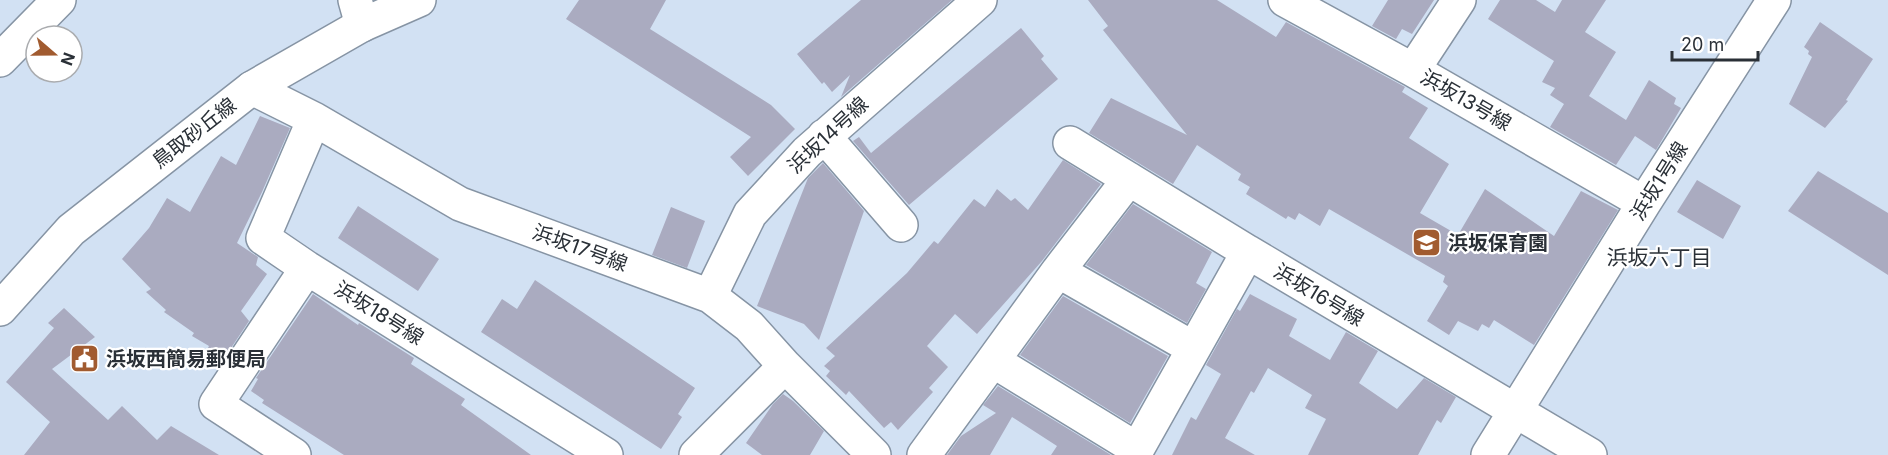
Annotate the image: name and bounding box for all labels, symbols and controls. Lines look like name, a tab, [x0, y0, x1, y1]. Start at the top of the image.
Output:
north arrow	[24, 24, 84, 84]
scale bar	[1672, 24, 1758, 62]
text: 20 m	[1681, 34, 1724, 55]
text: N	[57, 50, 80, 68]
street label: 浜坂13号線	[1416, 64, 1516, 136]
street label: 浜坂14号線	[783, 92, 873, 178]
street label: 鳥取砂丘線	[147, 93, 241, 173]
street label: 浜坂1号線	[1625, 137, 1693, 225]
street label: 浜坂17号線	[529, 220, 631, 276]
school or university icon: 浜坂保育園	[1411, 227, 1443, 259]
place label: 浜坂保育園	[1448, 231, 1548, 255]
district label: 浜坂六丁目	[1607, 245, 1712, 270]
street label: 浜坂16号線	[1270, 259, 1368, 331]
street label: 浜坂18号線	[330, 276, 428, 350]
public building icon: 浜坂西簡易郵便局	[69, 343, 101, 375]
place label: 浜坂西簡易郵便局	[106, 347, 266, 371]

